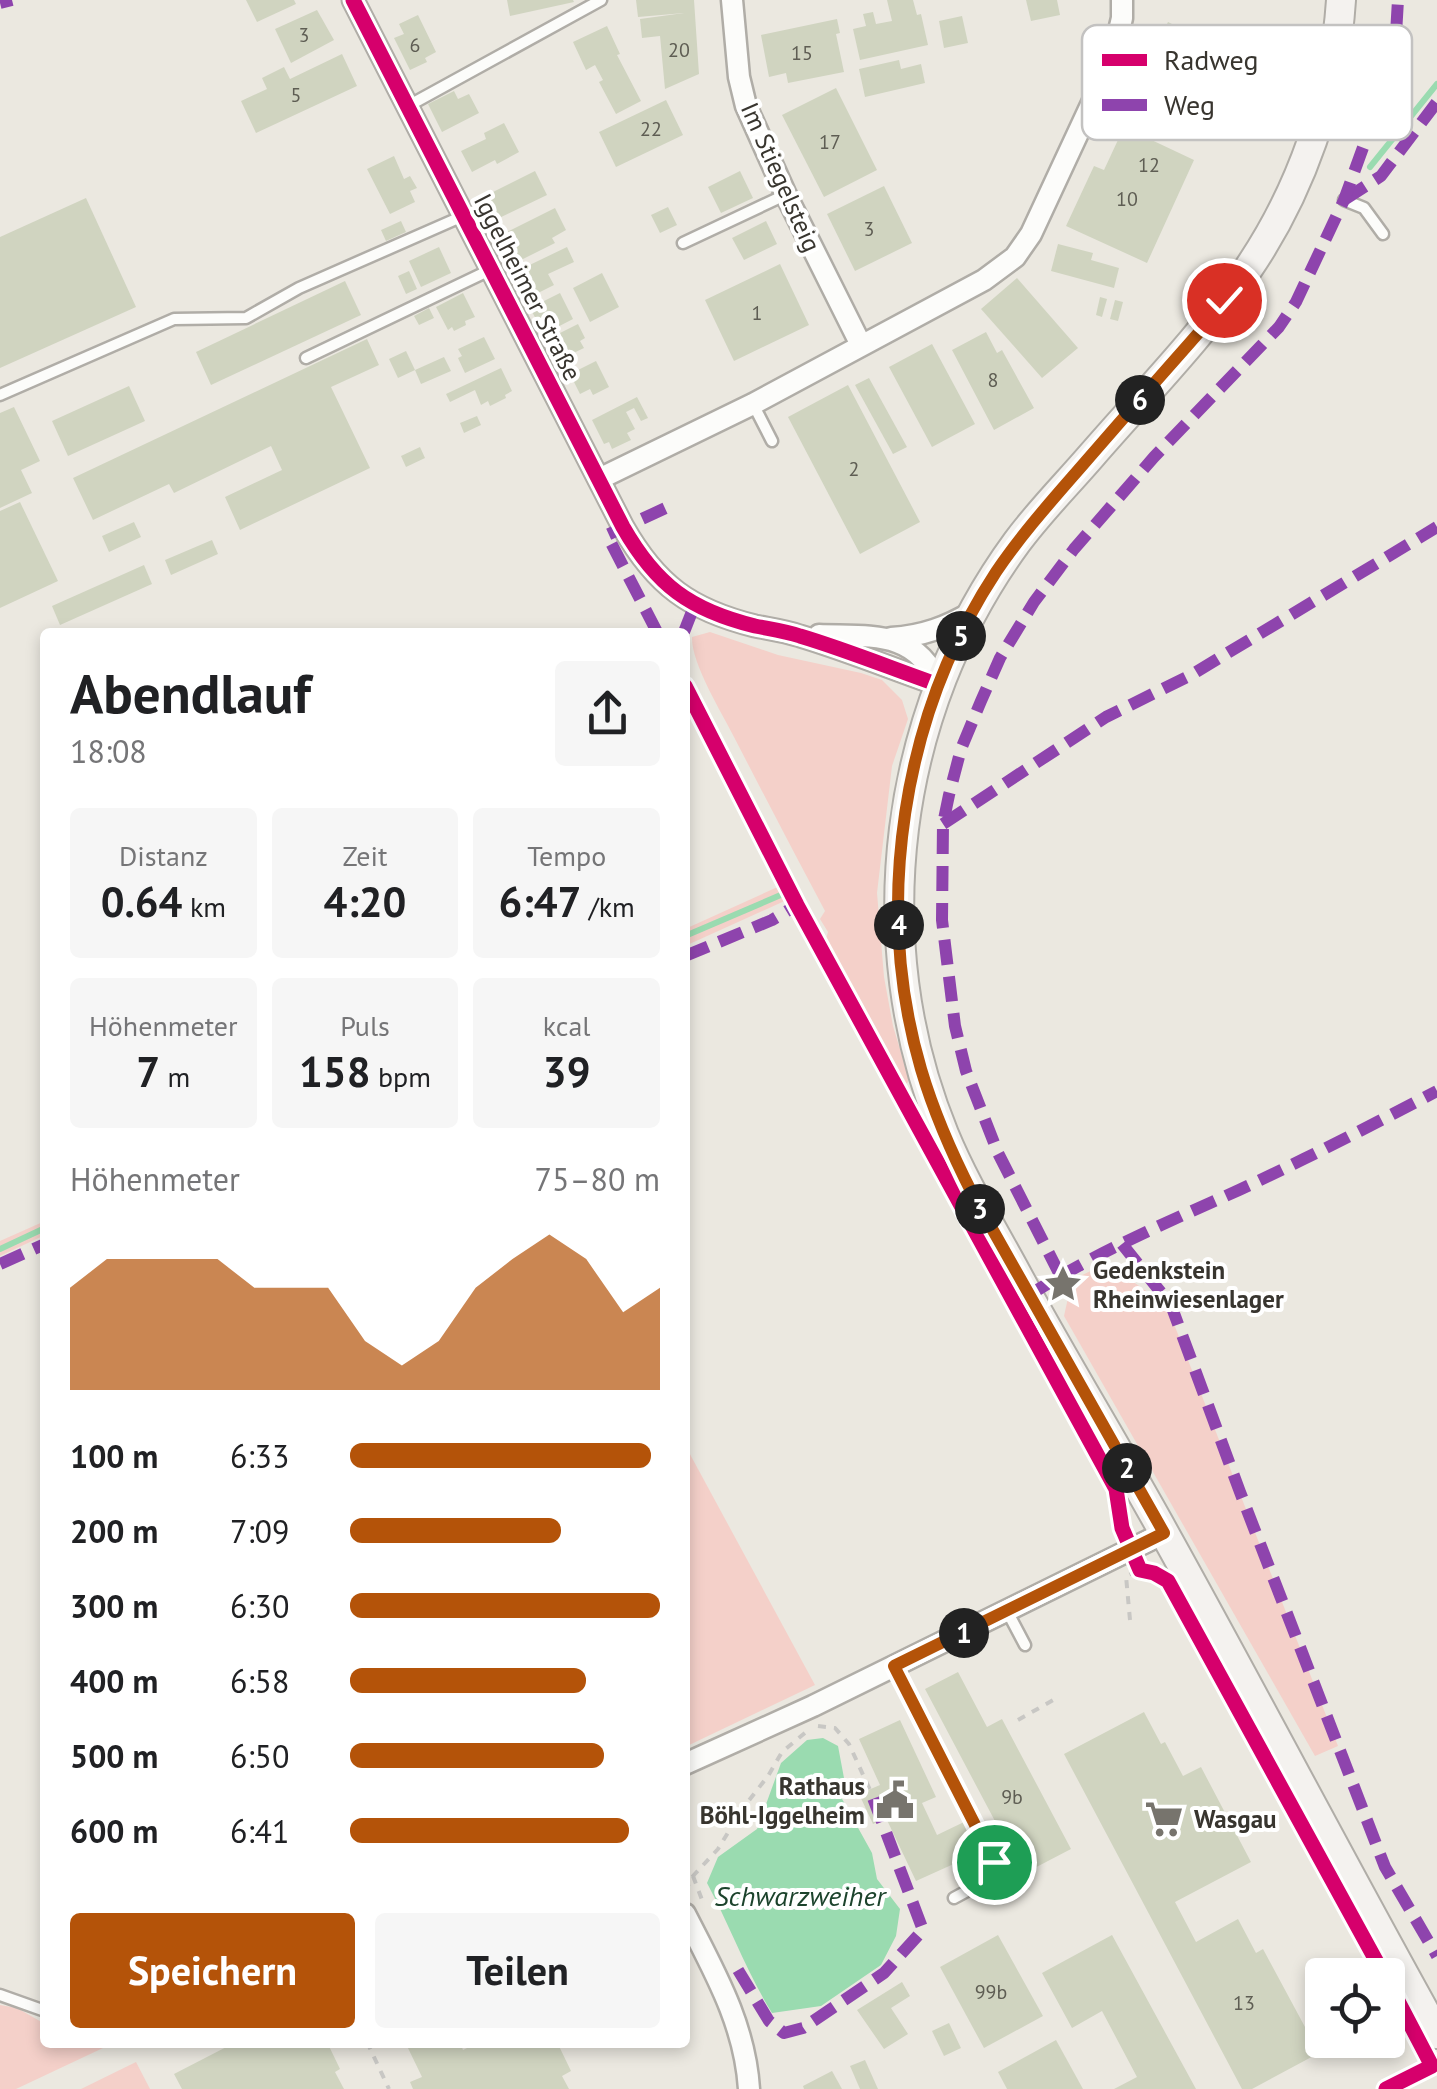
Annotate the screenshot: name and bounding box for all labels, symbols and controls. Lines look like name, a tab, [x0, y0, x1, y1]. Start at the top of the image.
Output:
house number: 3	[299, 22, 309, 48]
legend	[1082, 25, 1412, 140]
house number: 6	[410, 32, 420, 58]
house number: 20	[668, 37, 690, 63]
house number: 15	[791, 40, 813, 66]
text: Radweg	[1164, 41, 1259, 78]
house number: 5	[291, 82, 301, 108]
text: Weg	[1164, 86, 1215, 123]
street label: Im Stiegelsteig	[734, 97, 828, 257]
house number: 22	[640, 116, 662, 142]
house number: 17	[819, 129, 841, 155]
house number: 12	[1138, 152, 1160, 178]
house number: 10	[1116, 186, 1138, 212]
street label: Iggelheimer Straße	[467, 188, 589, 386]
house number: 3	[864, 216, 874, 242]
pin	[1182, 258, 1267, 343]
icon: check	[1197, 273, 1252, 328]
house number: 1	[752, 300, 762, 326]
house number: 8	[988, 367, 998, 393]
pin: 6	[1115, 375, 1165, 425]
text: 6	[1132, 381, 1148, 418]
house number: 2	[849, 456, 859, 482]
pin: 5	[936, 611, 986, 661]
text: 5	[953, 617, 969, 654]
text: Abendlauf	[70, 657, 311, 728]
button: share	[555, 661, 660, 766]
text: 18:08	[70, 730, 147, 772]
text: Distanz	[119, 837, 208, 874]
text: Zeit	[342, 837, 388, 874]
text: Tempo	[527, 837, 606, 874]
text: 0.64	[101, 874, 182, 929]
text: 4:20	[324, 874, 406, 929]
text: 6:47	[499, 874, 581, 929]
text: km	[182, 888, 226, 925]
text: /km	[581, 888, 635, 925]
pin: 4	[874, 900, 924, 950]
text: 4	[891, 906, 907, 943]
text: Höhenmeter	[89, 1007, 238, 1044]
text: Puls	[340, 1007, 390, 1044]
text: kcal	[543, 1007, 591, 1044]
text: 7	[136, 1044, 160, 1099]
text: 158	[299, 1044, 370, 1099]
text: 39	[543, 1044, 590, 1099]
text: m	[160, 1058, 190, 1095]
text: bpm	[370, 1058, 431, 1095]
text: Höhenmeter	[70, 1158, 240, 1200]
text: 75–80 m	[535, 1158, 660, 1200]
pin: 3	[955, 1184, 1005, 1234]
text: 3	[972, 1190, 988, 1227]
place label: Gedenkstein Rheinwiesenlager	[1093, 1254, 1284, 1315]
place icon: Gedenkstein Rheinwiesenlager	[1042, 1263, 1084, 1305]
text: 100 m	[70, 1435, 158, 1477]
text: 6:33	[230, 1435, 289, 1477]
pin: 2	[1102, 1443, 1152, 1493]
text: 2	[1119, 1449, 1135, 1486]
text: 200 m	[70, 1510, 158, 1552]
text: 7:09	[230, 1510, 289, 1552]
text: 300 m	[70, 1585, 158, 1627]
text: 6:30	[230, 1585, 289, 1627]
pin: 1	[939, 1608, 989, 1658]
text: 1	[956, 1614, 972, 1651]
text: 400 m	[70, 1660, 158, 1702]
text: 6:58	[230, 1660, 289, 1702]
text: 500 m	[70, 1735, 158, 1777]
text: 6:50	[230, 1735, 289, 1777]
place label: Rathaus Böhl-Iggelheim	[700, 1770, 865, 1831]
public building icon: Rathaus Böhl-Iggelheim	[874, 1779, 916, 1821]
house number: 9b	[1001, 1784, 1023, 1810]
supermarket icon: Wasgau	[1143, 1798, 1185, 1840]
place label: Wasgau	[1194, 1803, 1277, 1835]
text: 600 m	[70, 1810, 158, 1852]
text: 6:41	[230, 1810, 289, 1852]
pin	[952, 1820, 1037, 1905]
icon: arrive	[967, 1835, 1022, 1890]
water label: Schwarzweiher	[714, 1877, 887, 1914]
button: Speichern	[70, 1913, 355, 2028]
button: Teilen	[375, 1913, 660, 2028]
map controls	[1305, 1958, 1405, 2058]
button: locate	[1305, 1958, 1405, 2058]
house number: 99b	[975, 1979, 1007, 2005]
house number: 13	[1233, 1990, 1255, 2016]

